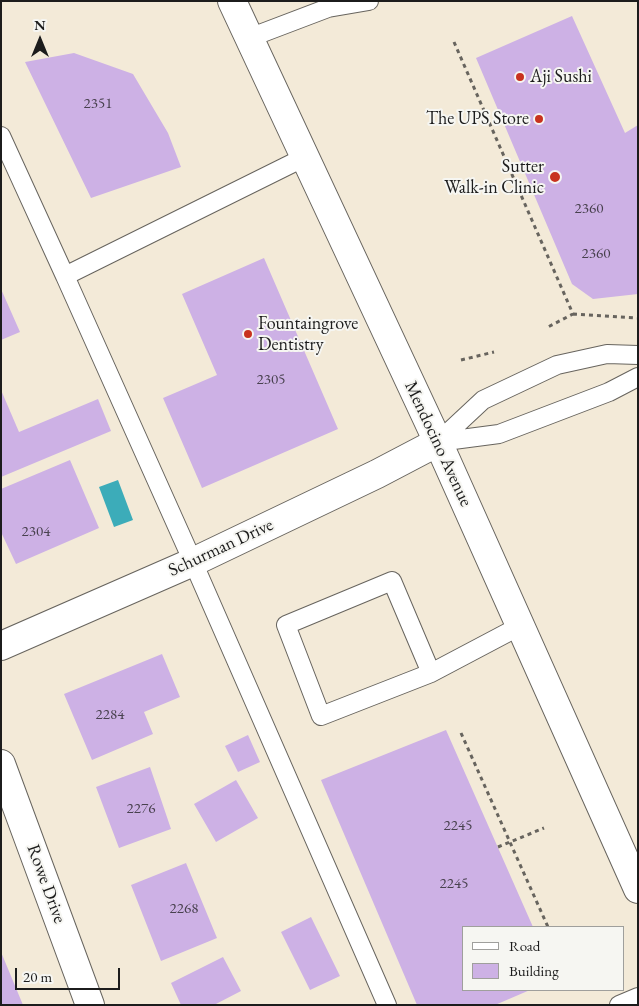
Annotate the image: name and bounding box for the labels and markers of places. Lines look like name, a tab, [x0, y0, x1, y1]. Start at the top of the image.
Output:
place label: Aji Sushi	[530, 66, 592, 88]
marker: Aji Sushi	[514, 71, 526, 83]
place label: The UPS Store	[426, 108, 529, 130]
marker: The UPS Store	[533, 113, 545, 125]
place label: Sutter Walk-in Clinic	[444, 156, 544, 198]
marker: Sutter Walk-in Clinic	[548, 170, 562, 184]
place label: Fountaingrove Dentistry	[258, 313, 358, 356]
marker: Fountaingrove Dentistry	[242, 328, 254, 340]

